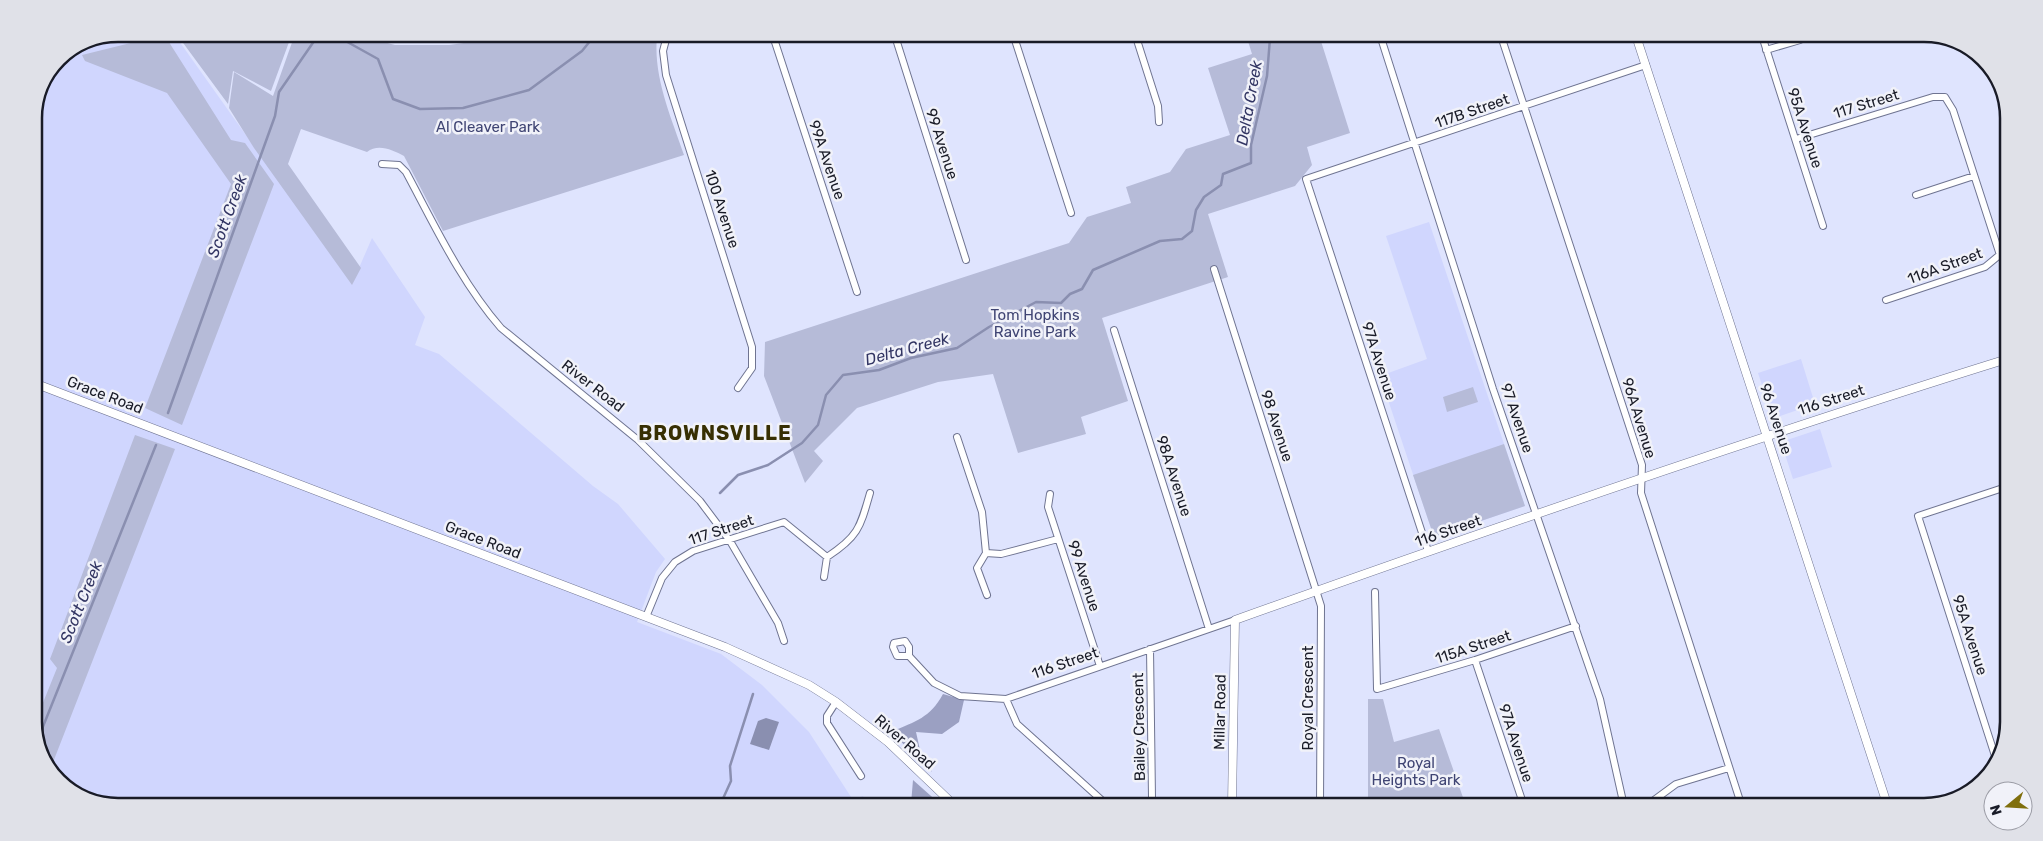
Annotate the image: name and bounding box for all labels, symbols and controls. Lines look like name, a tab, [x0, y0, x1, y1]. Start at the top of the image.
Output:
water label: Delta Creek	[1232, 58, 1266, 147]
street label: 117 Street	[1831, 85, 1901, 122]
street label: 95A Avenue	[1784, 86, 1826, 170]
street label: 117B Street	[1432, 90, 1512, 132]
street label: 99 Avenue	[922, 106, 962, 182]
park label: Al Cleaver Park	[436, 118, 540, 136]
street label: 99A Avenue	[805, 118, 849, 202]
street label: 100 Avenue	[701, 168, 743, 250]
water label: Scott Creek	[203, 171, 251, 260]
street label: 116A Street	[1905, 244, 1985, 288]
park label: Tom Hopkins Ravine Park	[990, 306, 1080, 341]
street label: 97A Avenue	[1358, 320, 1400, 402]
water label: Delta Creek	[863, 328, 952, 369]
street label: River Road	[558, 356, 628, 416]
street label: Grace Road	[64, 372, 146, 418]
street label: 96A Avenue	[1618, 376, 1660, 460]
street label: 97 Avenue	[1497, 381, 1537, 455]
street label: 96 Avenue	[1756, 381, 1796, 457]
street label: 116 Street	[1795, 381, 1867, 419]
street label: 98 Avenue	[1257, 388, 1297, 464]
district label: BROWNSVILLE	[638, 421, 792, 445]
street label: 98A Avenue	[1152, 433, 1196, 519]
street label: 117 Street	[686, 511, 756, 549]
street label: 116 Street	[1412, 511, 1484, 551]
street label: Grace Road	[442, 517, 524, 563]
street label: 99 Avenue	[1064, 538, 1104, 614]
water label: Scott Creek	[56, 558, 106, 646]
street label: 95A Avenue	[1949, 593, 1991, 677]
street label: 115A Street	[1433, 626, 1513, 668]
street label: 116 Street	[1029, 643, 1101, 683]
street label: Royal Crescent	[1299, 645, 1317, 750]
street label: Bailey Crescent	[1129, 673, 1149, 781]
street label: Millar Road	[1210, 674, 1230, 750]
street label: 97A Avenue	[1495, 702, 1537, 784]
street label: River Road	[871, 711, 939, 773]
park label: Royal Heights Park	[1371, 754, 1461, 789]
north arrow	[1983, 781, 2033, 831]
text: N	[1986, 802, 2006, 817]

